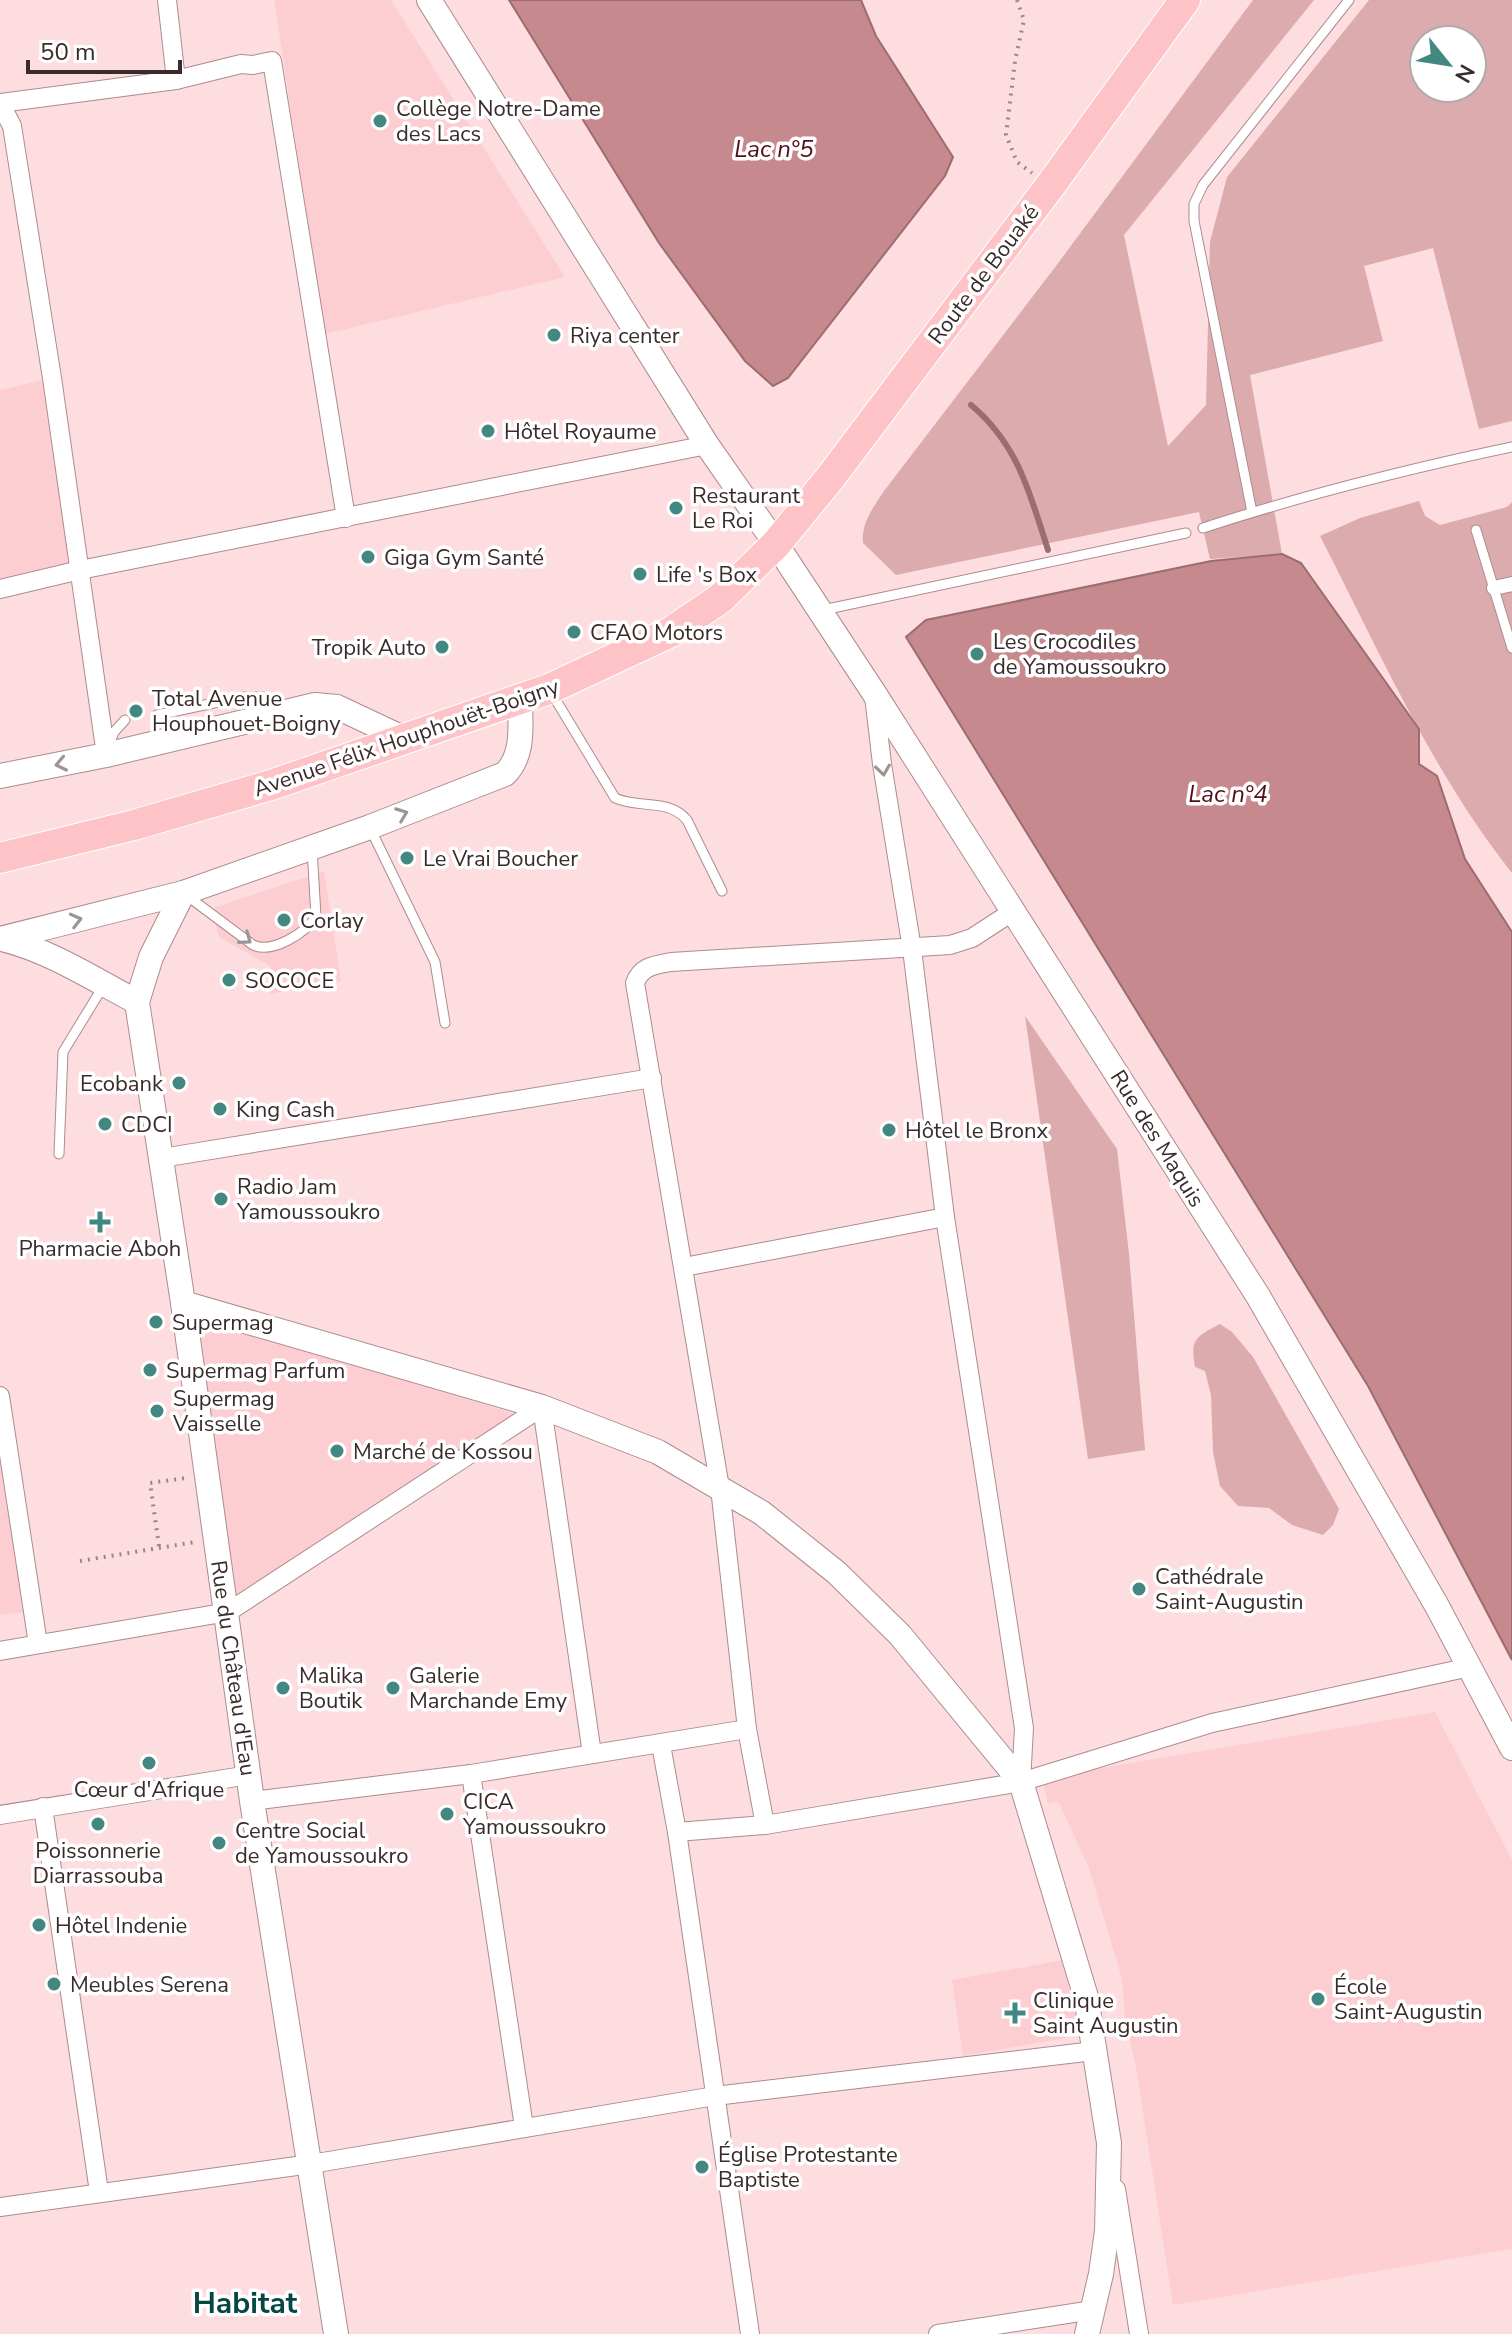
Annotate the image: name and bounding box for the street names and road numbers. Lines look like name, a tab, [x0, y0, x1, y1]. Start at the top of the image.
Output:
street label: Route de Bouaké	[921, 199, 1046, 351]
street label: Avenue Félix Houphouët-Boigny	[250, 671, 564, 804]
street label: Rue des Maquis	[1103, 1064, 1211, 1213]
street label: Rue du Château d'Eau	[203, 1558, 263, 1778]

